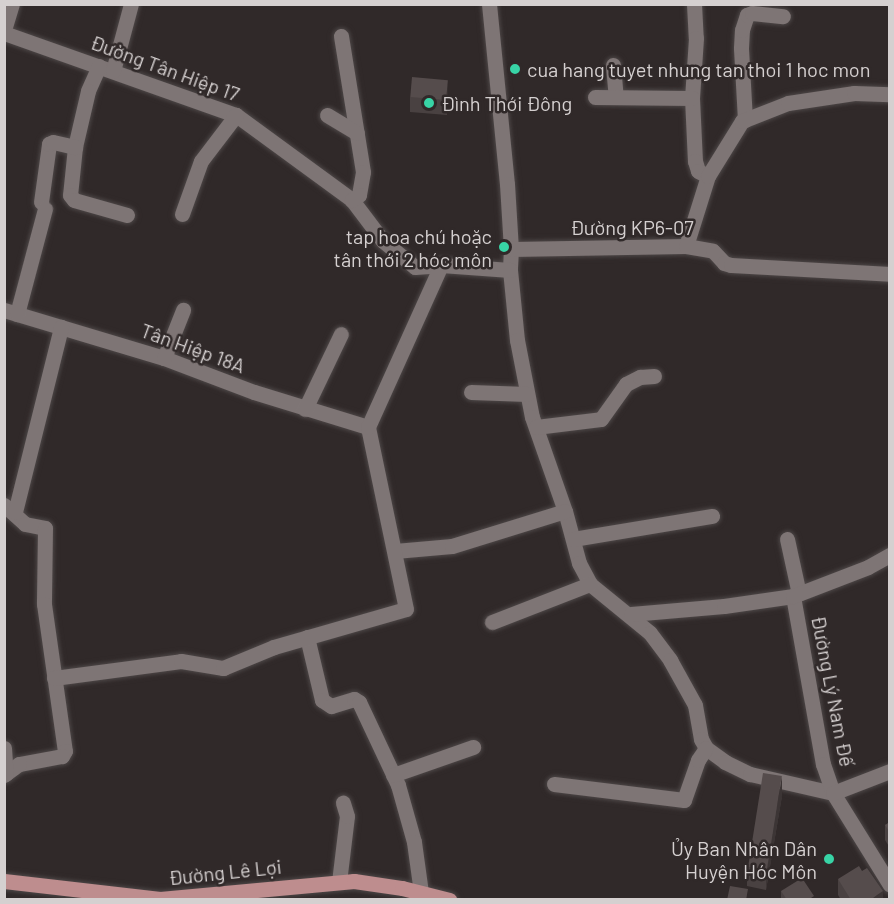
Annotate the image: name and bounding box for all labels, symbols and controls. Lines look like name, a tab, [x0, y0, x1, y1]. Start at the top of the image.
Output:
street label: Đường Tân Hiệp 17	[87, 30, 243, 106]
place label: cua hang tuyet nhung tan thoi 1 hoc mon	[527, 57, 870, 81]
marker: cua hang tuyet nhung tan thoi 1 hoc mon	[508, 62, 522, 76]
place label: Đình Thới Đông	[441, 91, 572, 115]
marker: Đình Thới Đông	[422, 96, 436, 110]
street label: Đường KP6-07	[570, 215, 694, 239]
place label: tap hoa chú hoặc tân thới 2 hóc môn	[334, 224, 492, 271]
marker: tap hoa chú hoặc tân thới 2 hóc môn	[497, 240, 511, 254]
street label: Tân Hiệp 18A	[137, 318, 249, 378]
street label: Đường Lý Nam Đế	[807, 613, 859, 769]
place label: Ủy Ban Nhân Dân Huyện Hóc Môn	[671, 836, 817, 883]
marker: Ủy Ban Nhân Dân Huyện Hóc Môn	[822, 852, 836, 866]
street label: Đường Lê Lợi	[167, 854, 283, 890]

